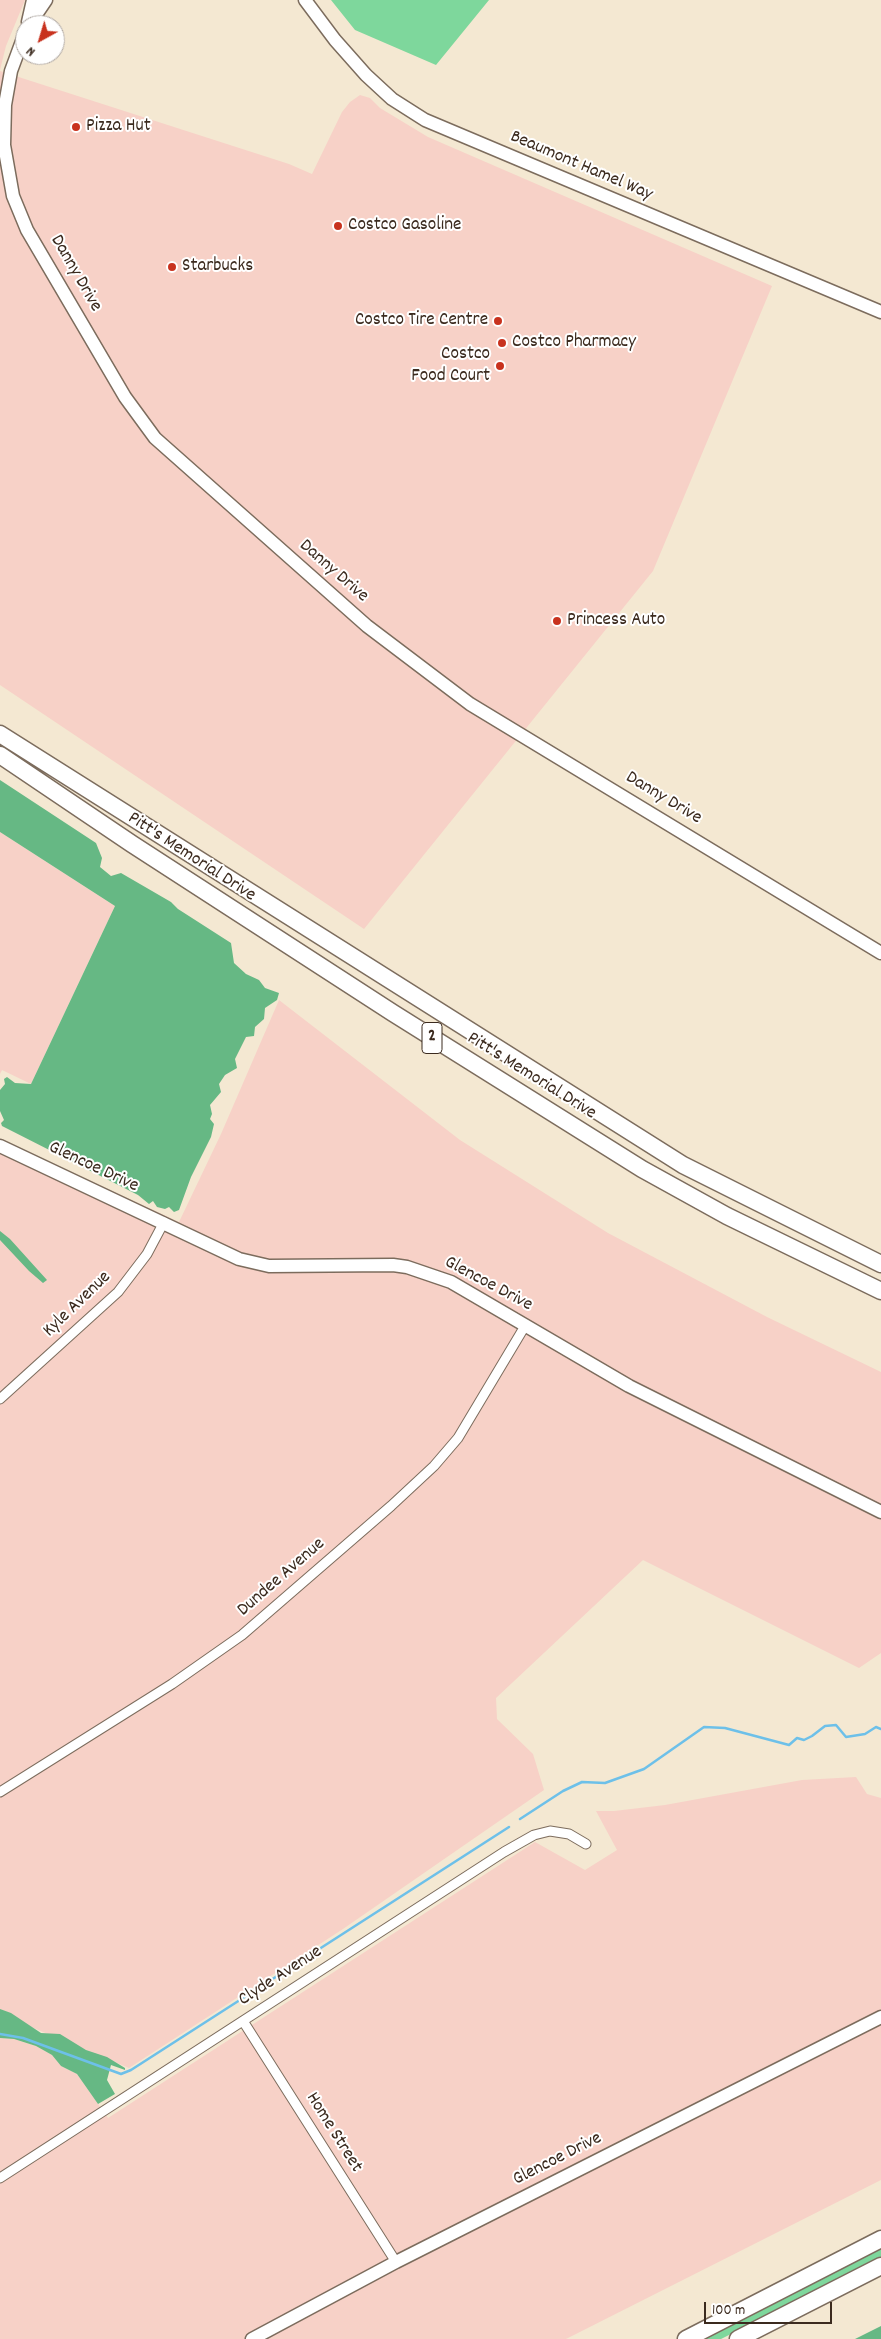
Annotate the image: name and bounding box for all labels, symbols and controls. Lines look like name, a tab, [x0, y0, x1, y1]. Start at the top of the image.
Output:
north arrow	[15, 15, 65, 65]
text: N	[22, 41, 40, 61]
place label: Pizza Hut	[86, 116, 151, 138]
marker: Pizza Hut	[70, 121, 82, 133]
street label: Beaumont Hamel Way	[506, 127, 656, 207]
place label: Costco Gasoline	[348, 215, 461, 237]
marker: Costco Gasoline	[332, 220, 344, 232]
street label: Danny Drive	[44, 232, 106, 316]
place label: Starbucks	[182, 256, 253, 278]
marker: Starbucks	[166, 261, 178, 273]
place label: Costco Tire Centre	[355, 310, 488, 332]
marker: Costco Tire Centre	[492, 315, 504, 327]
place label: Costco Pharmacy	[512, 332, 636, 354]
marker: Costco Pharmacy	[496, 337, 508, 349]
place label: Costco Food Court	[411, 344, 490, 388]
marker: Costco Food Court	[494, 360, 506, 372]
street label: Danny Drive	[293, 536, 373, 608]
place label: Princess Auto	[567, 610, 665, 632]
marker: Princess Auto	[551, 615, 563, 627]
street label: Danny Drive	[621, 767, 705, 831]
street label: Pitt's Memorial Drive	[123, 808, 259, 908]
road number: 2	[422, 1022, 442, 1054]
street label: Pitt's Memorial Drive	[462, 1028, 600, 1126]
street label: Glencoe Drive	[44, 1137, 142, 1199]
street label: Glencoe Drive	[440, 1252, 536, 1318]
street label: Kyle Avenue	[39, 1267, 117, 1343]
street label: Dundee Avenue	[233, 1534, 331, 1622]
street label: Clyde Avenue	[235, 1942, 327, 2012]
street label: Home Street	[299, 2089, 367, 2177]
street label: Glencoe Drive	[510, 2128, 606, 2192]
scale bar	[706, 2292, 834, 2324]
text: 100 m	[712, 2300, 745, 2322]

